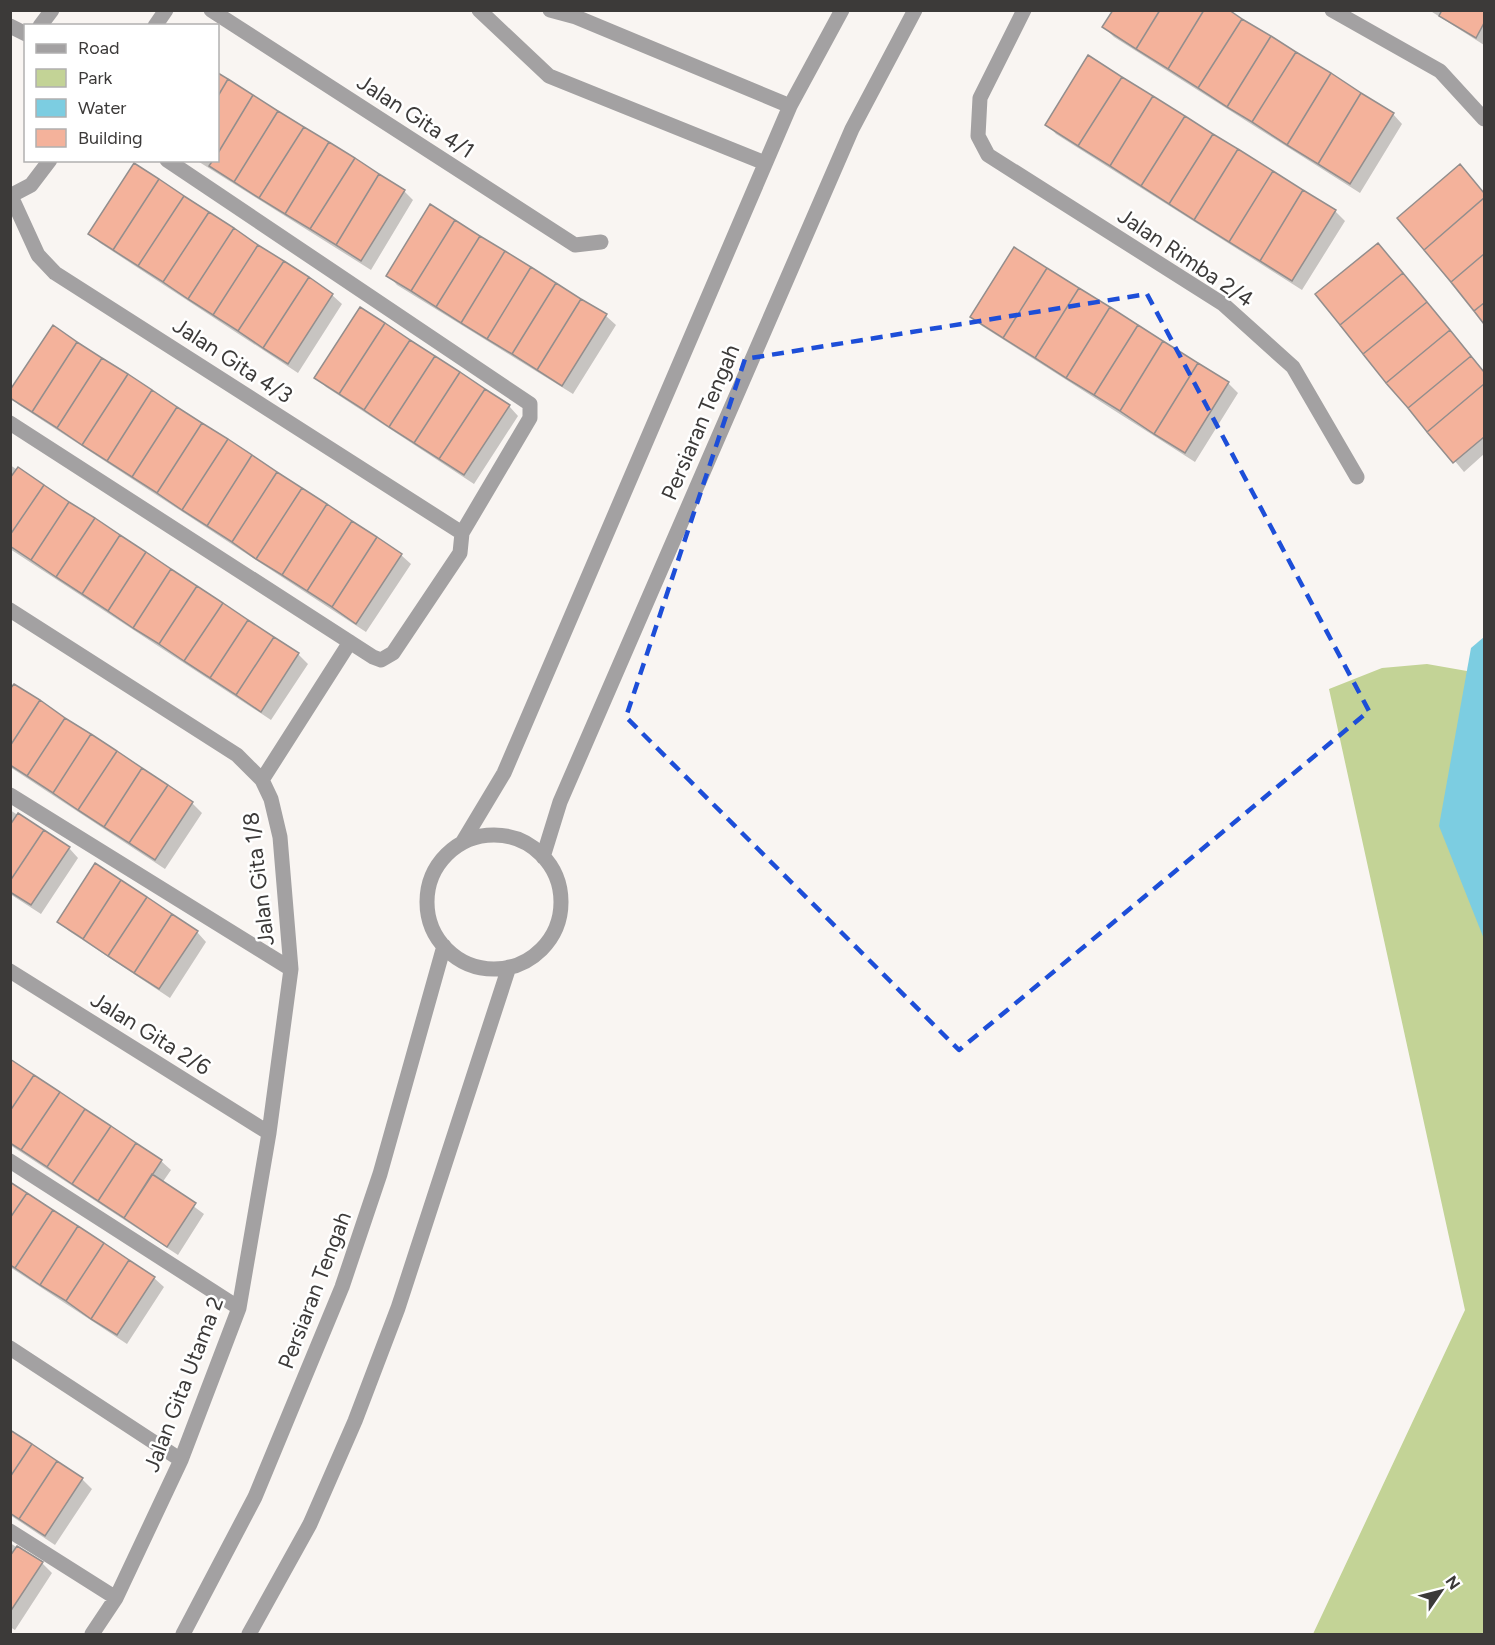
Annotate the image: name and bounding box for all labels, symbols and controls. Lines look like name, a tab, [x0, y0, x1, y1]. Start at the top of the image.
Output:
legend	[24, 24, 219, 162]
text: Road	[78, 37, 119, 59]
text: Park	[78, 67, 113, 89]
street label: Jalan Gita 4/1	[352, 69, 479, 164]
text: Water	[78, 97, 126, 119]
text: Building	[78, 127, 143, 149]
street label: Jalan Rimba 2/4	[1113, 202, 1259, 313]
street label: Jalan Gita 4/3	[168, 312, 298, 409]
street label: Persiaran Tengah	[656, 340, 745, 504]
street label: Jalan Gita 1/8	[237, 811, 280, 947]
street label: Jalan Gita 2/6	[86, 986, 216, 1081]
street label: Persiaran Tengah	[272, 1208, 357, 1373]
street label: Jalan Gita Utama 2	[138, 1293, 229, 1476]
north arrow	[1411, 1561, 1471, 1621]
text: N	[1442, 1572, 1464, 1593]

